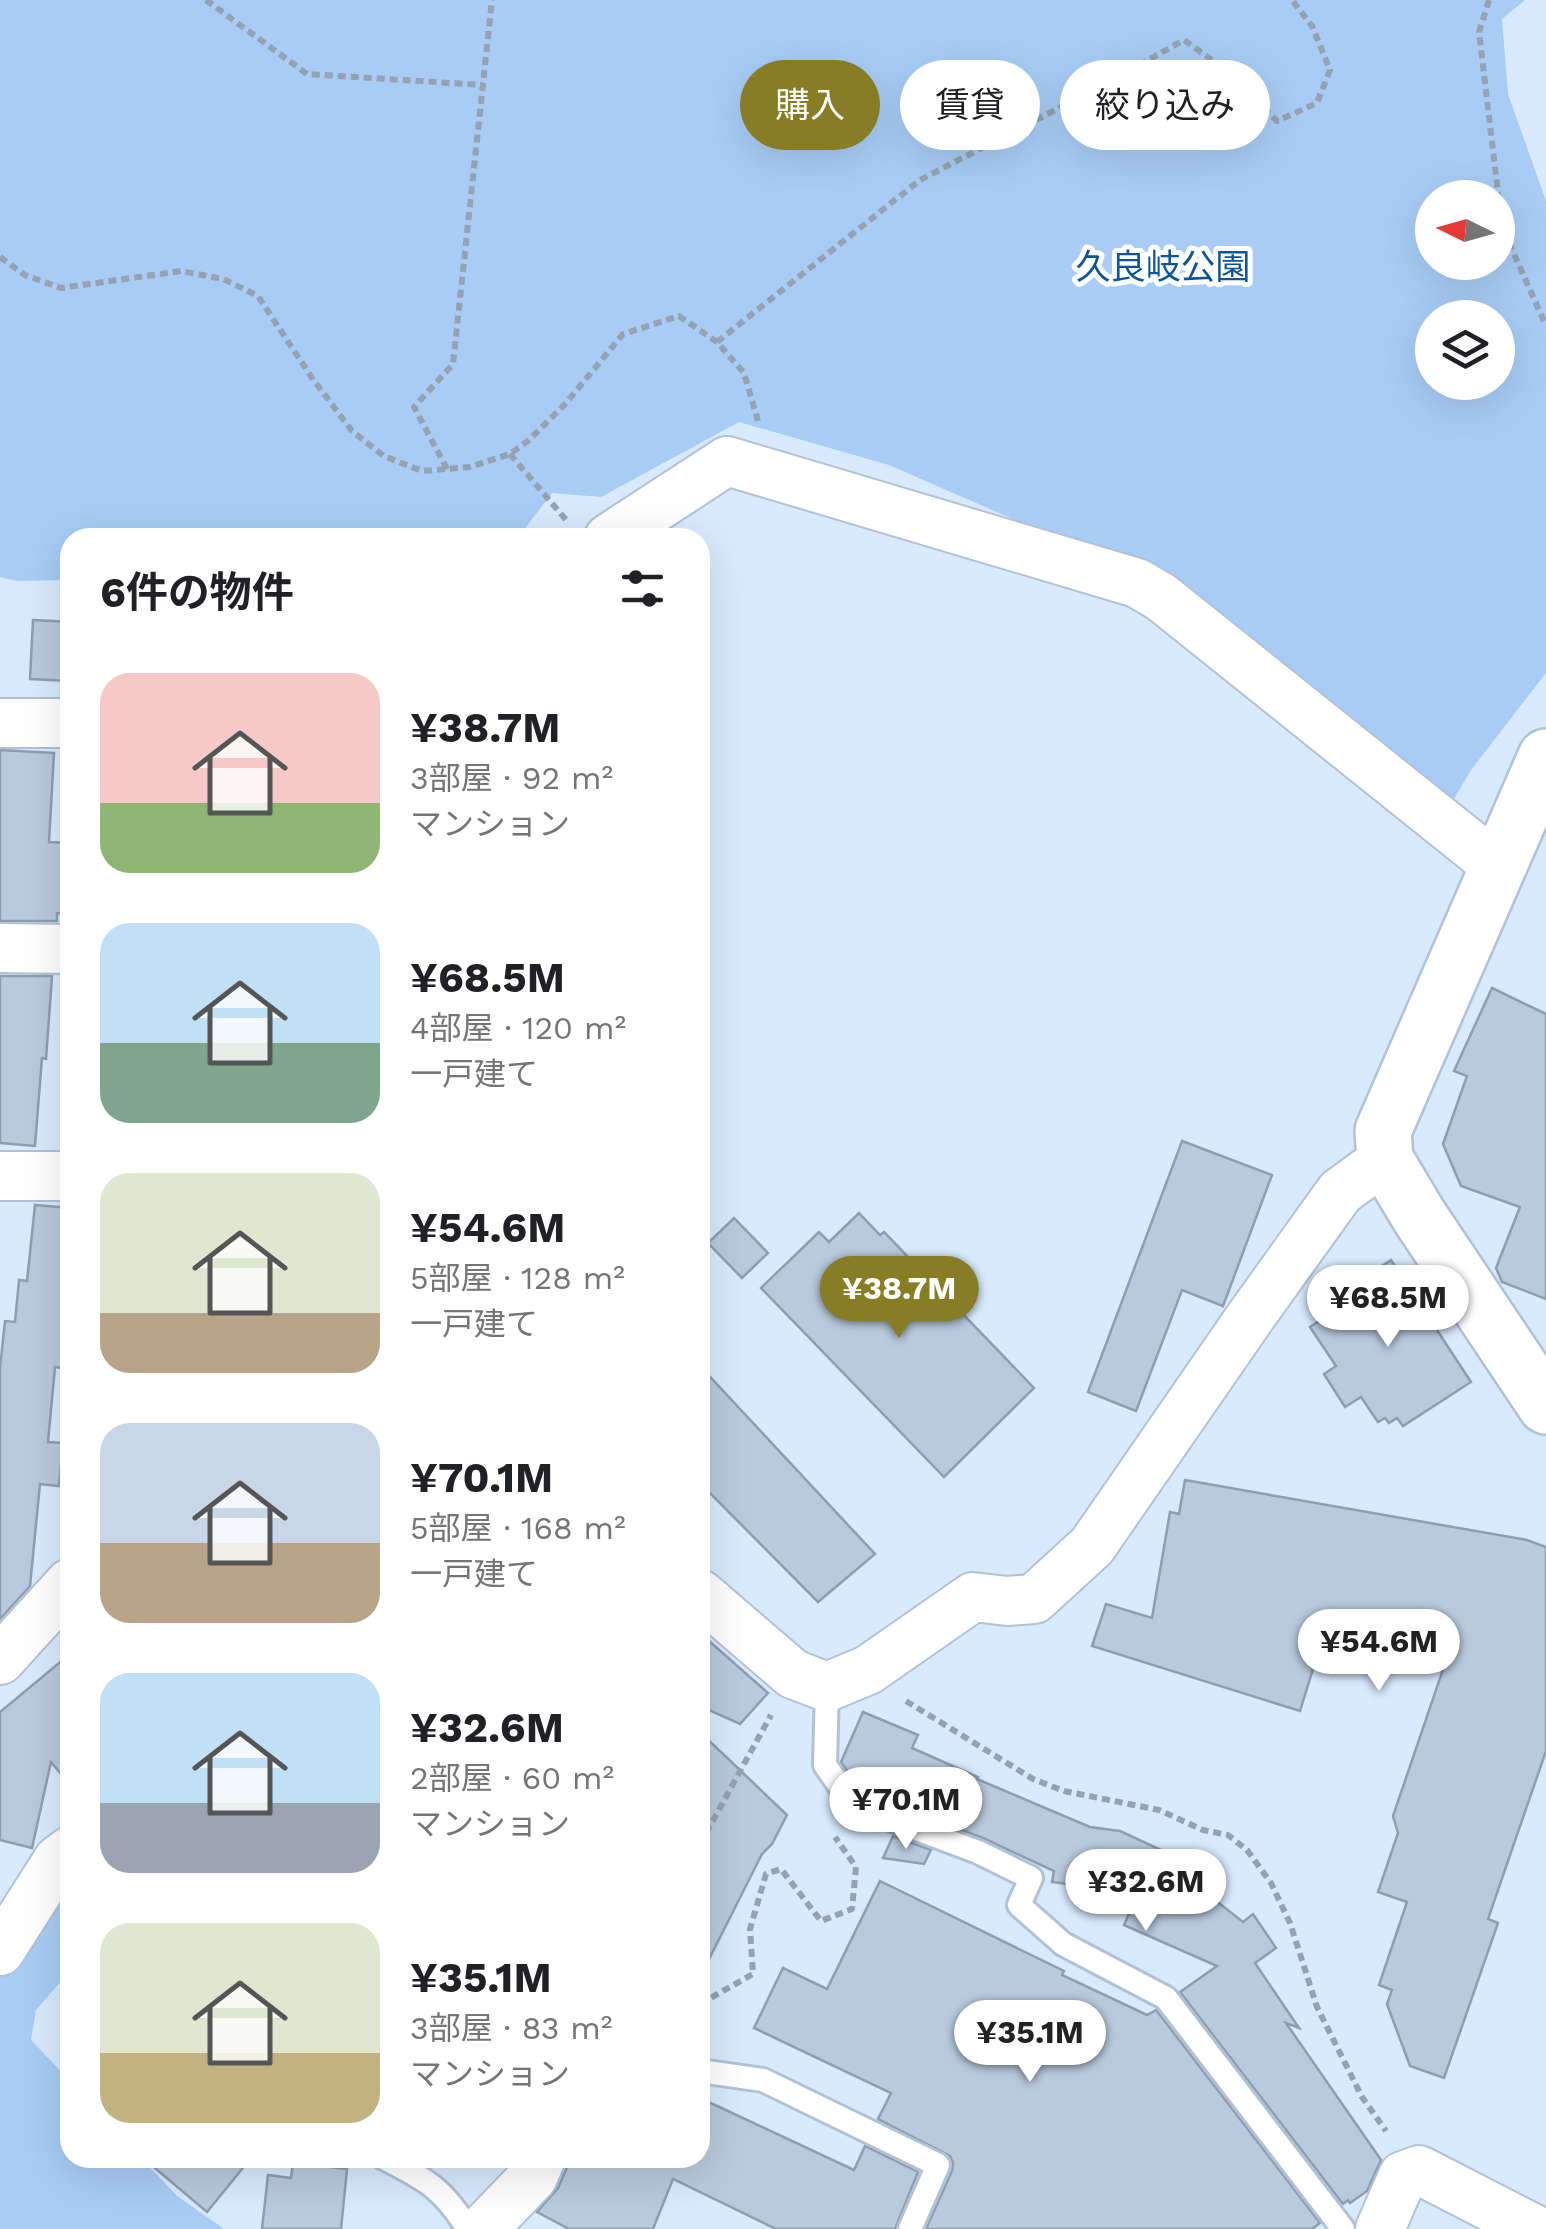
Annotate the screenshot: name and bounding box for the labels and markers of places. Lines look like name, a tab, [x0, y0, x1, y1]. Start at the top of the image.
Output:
pin: ¥38.7M	[818, 1256, 980, 1341]
pin: ¥68.5M	[1307, 1265, 1469, 1350]
pin: ¥54.6M	[1298, 1609, 1460, 1694]
pin: ¥70.1M	[825, 1767, 987, 1852]
pin: ¥32.6M	[1065, 1849, 1227, 1934]
pin: ¥35.1M	[949, 2000, 1111, 2085]

